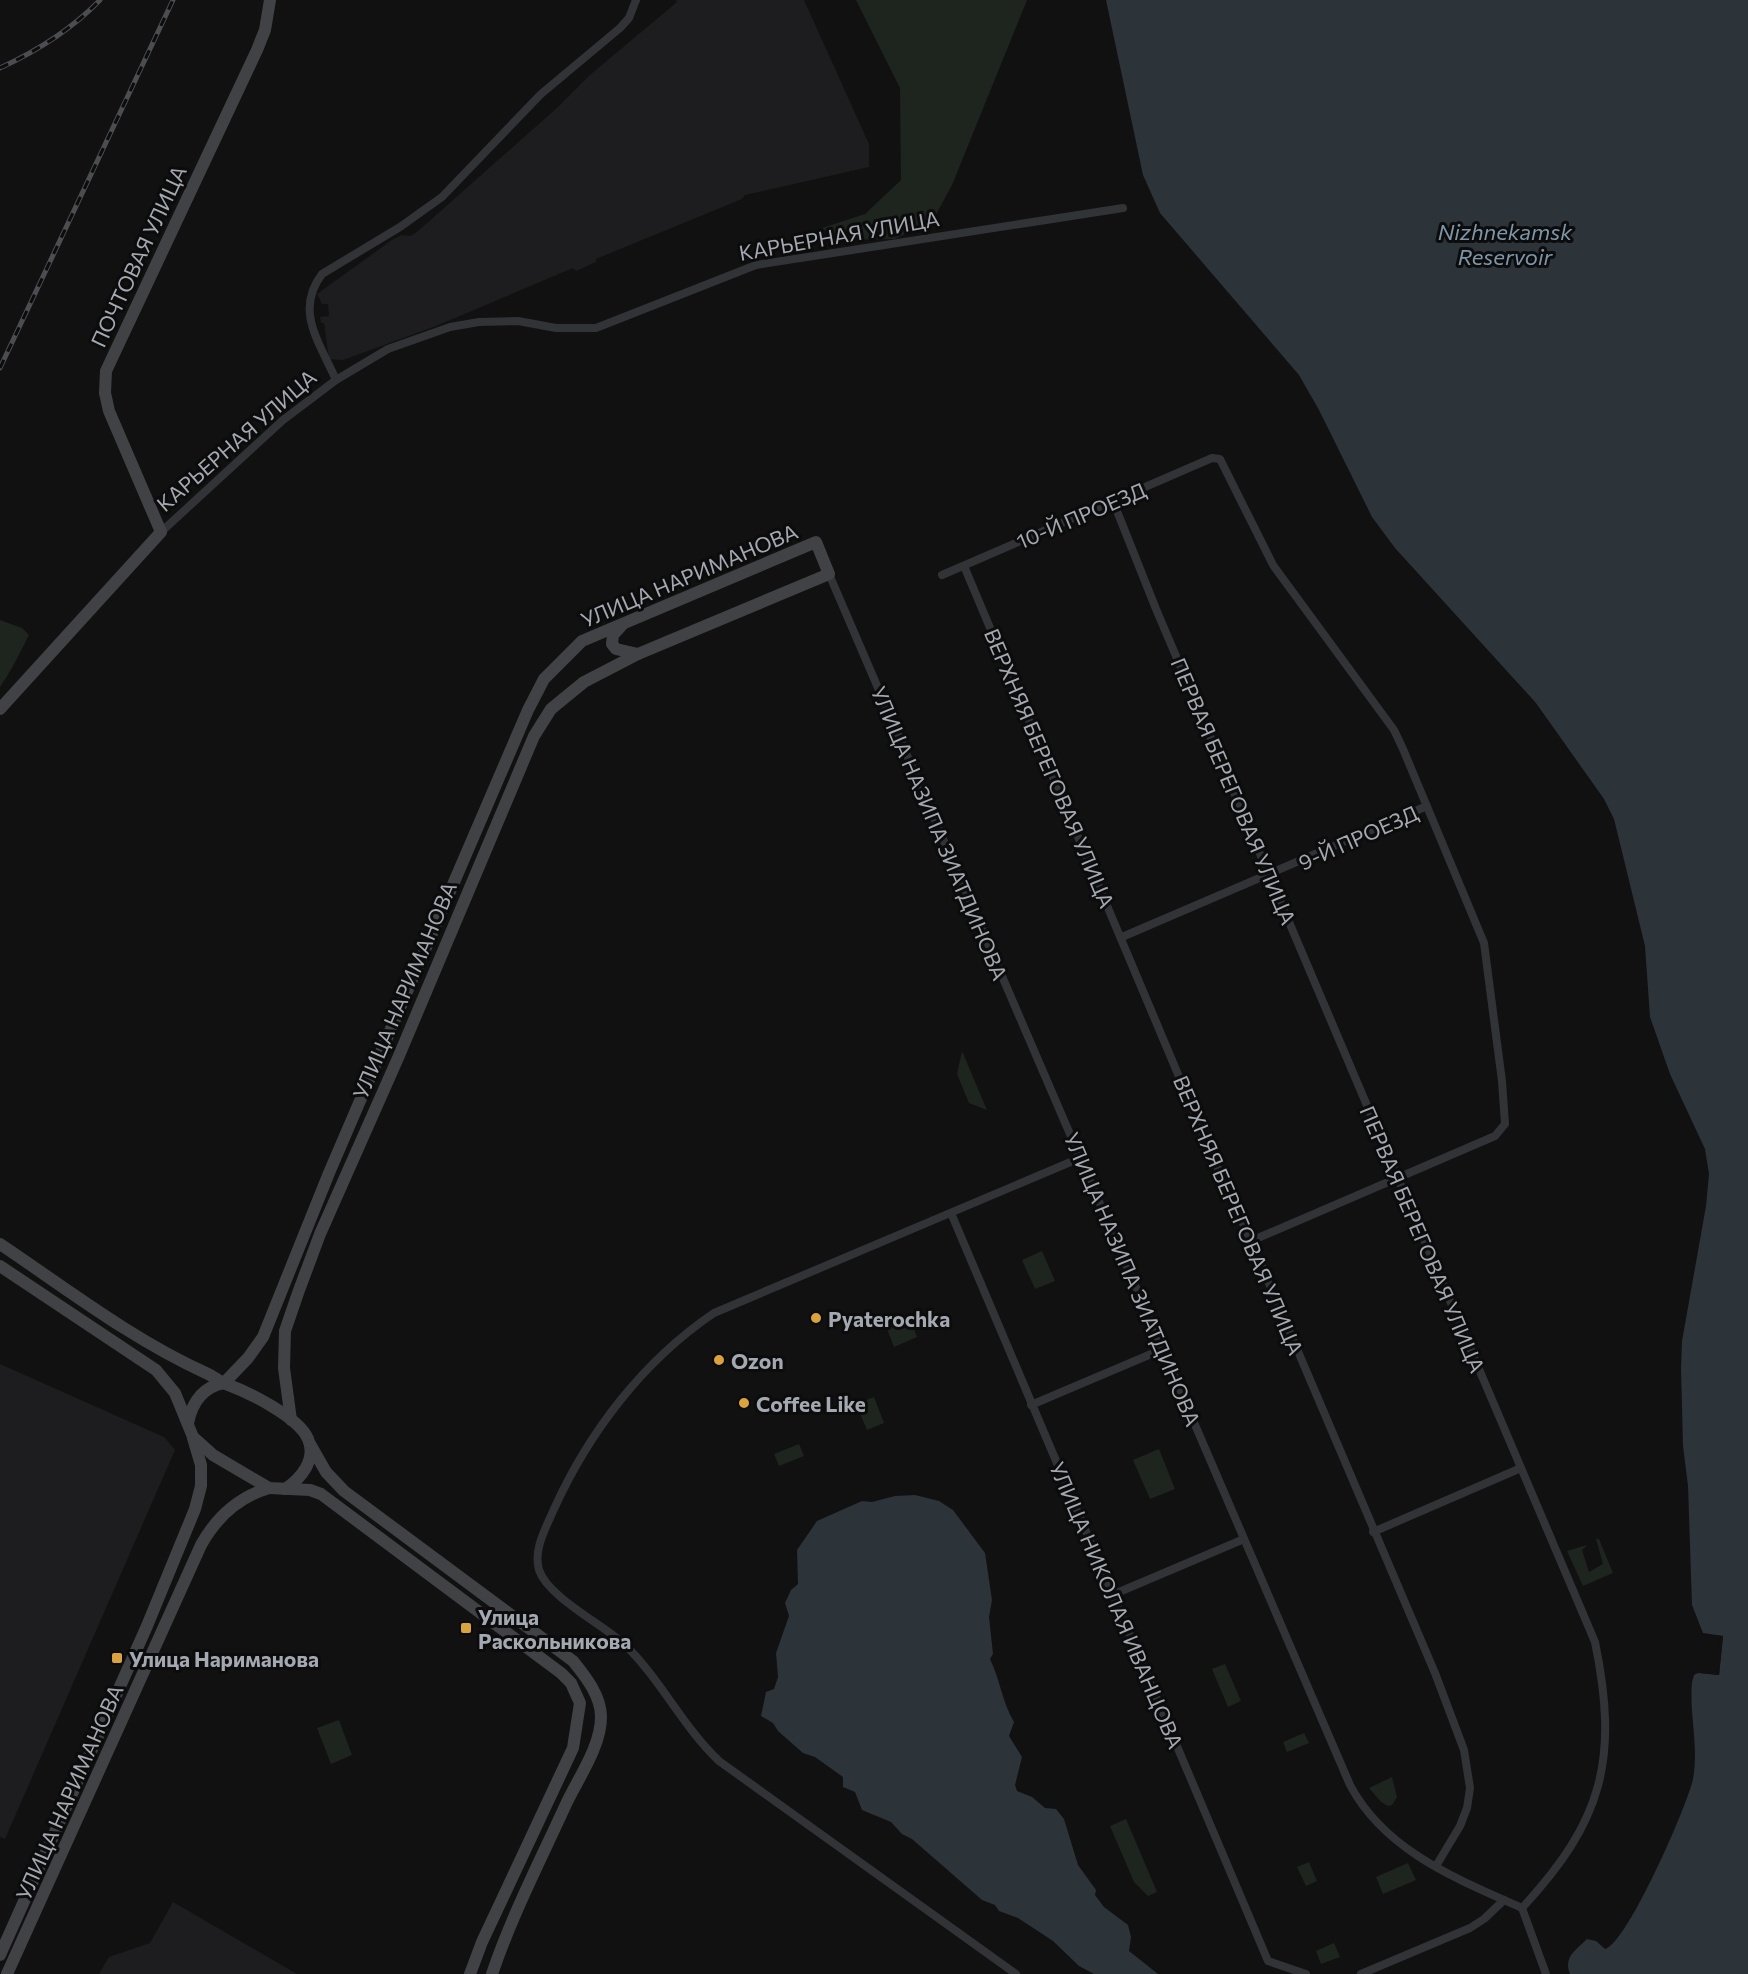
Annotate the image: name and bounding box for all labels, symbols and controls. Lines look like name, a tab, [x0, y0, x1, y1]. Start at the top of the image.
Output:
street label: ПОЧТОВАЯ УЛИЦА	[85, 161, 191, 351]
street label: КАРЬЕРНАЯ УЛИЦА	[737, 205, 941, 265]
water label: Nizhnekamsk Reservoir	[1438, 218, 1573, 270]
street label: КАРЬЕРНАЯ УЛИЦА	[151, 364, 321, 516]
street label: 10-Й ПРОЕЗД	[1012, 476, 1150, 554]
street label: УЛИЦА НАРИМАНОВА	[577, 518, 801, 632]
street label: ВЕРХНЯЯ БЕРЕГОВАЯ УЛИЦА	[980, 625, 1120, 911]
street label: ПЕРВАЯ БЕРЕГОВАЯ УЛИЦА	[1166, 654, 1302, 928]
street label: УЛИЦА НАЗИПА ЗИАТДИНОВА	[867, 682, 1013, 984]
street label: 9-Й ПРОЕЗД	[1294, 799, 1422, 875]
street label: УЛИЦА НАРИМАНОВА	[347, 878, 461, 1102]
street label: ВЕРХНЯЯ БЕРЕГОВАЯ УЛИЦА	[1169, 1072, 1309, 1358]
street label: ПЕРВАЯ БЕРЕГОВАЯ УЛИЦА	[1355, 1102, 1491, 1376]
street label: УЛИЦА НАЗИПА ЗИАТДИНОВА	[1060, 1128, 1206, 1430]
place label: Pyaterochka	[828, 1306, 950, 1331]
marker: Pyaterochka	[809, 1311, 823, 1325]
place label: Ozon	[731, 1348, 784, 1373]
marker: Ozon	[712, 1353, 726, 1367]
place label: Coffee Like	[756, 1391, 866, 1416]
marker: Coffee Like	[737, 1396, 751, 1410]
street label: УЛИЦА НИКОЛАЯ ИВАНЦОВА	[1045, 1458, 1189, 1752]
place label: Улица Раскольникова	[478, 1604, 631, 1653]
marker: Улица Раскольникова	[459, 1621, 473, 1635]
place label: Улица Нариманова	[129, 1646, 319, 1671]
marker: Улица Нариманова	[110, 1651, 124, 1665]
street label: УЛИЦА НАРИМАНОВА	[10, 1680, 128, 1904]

